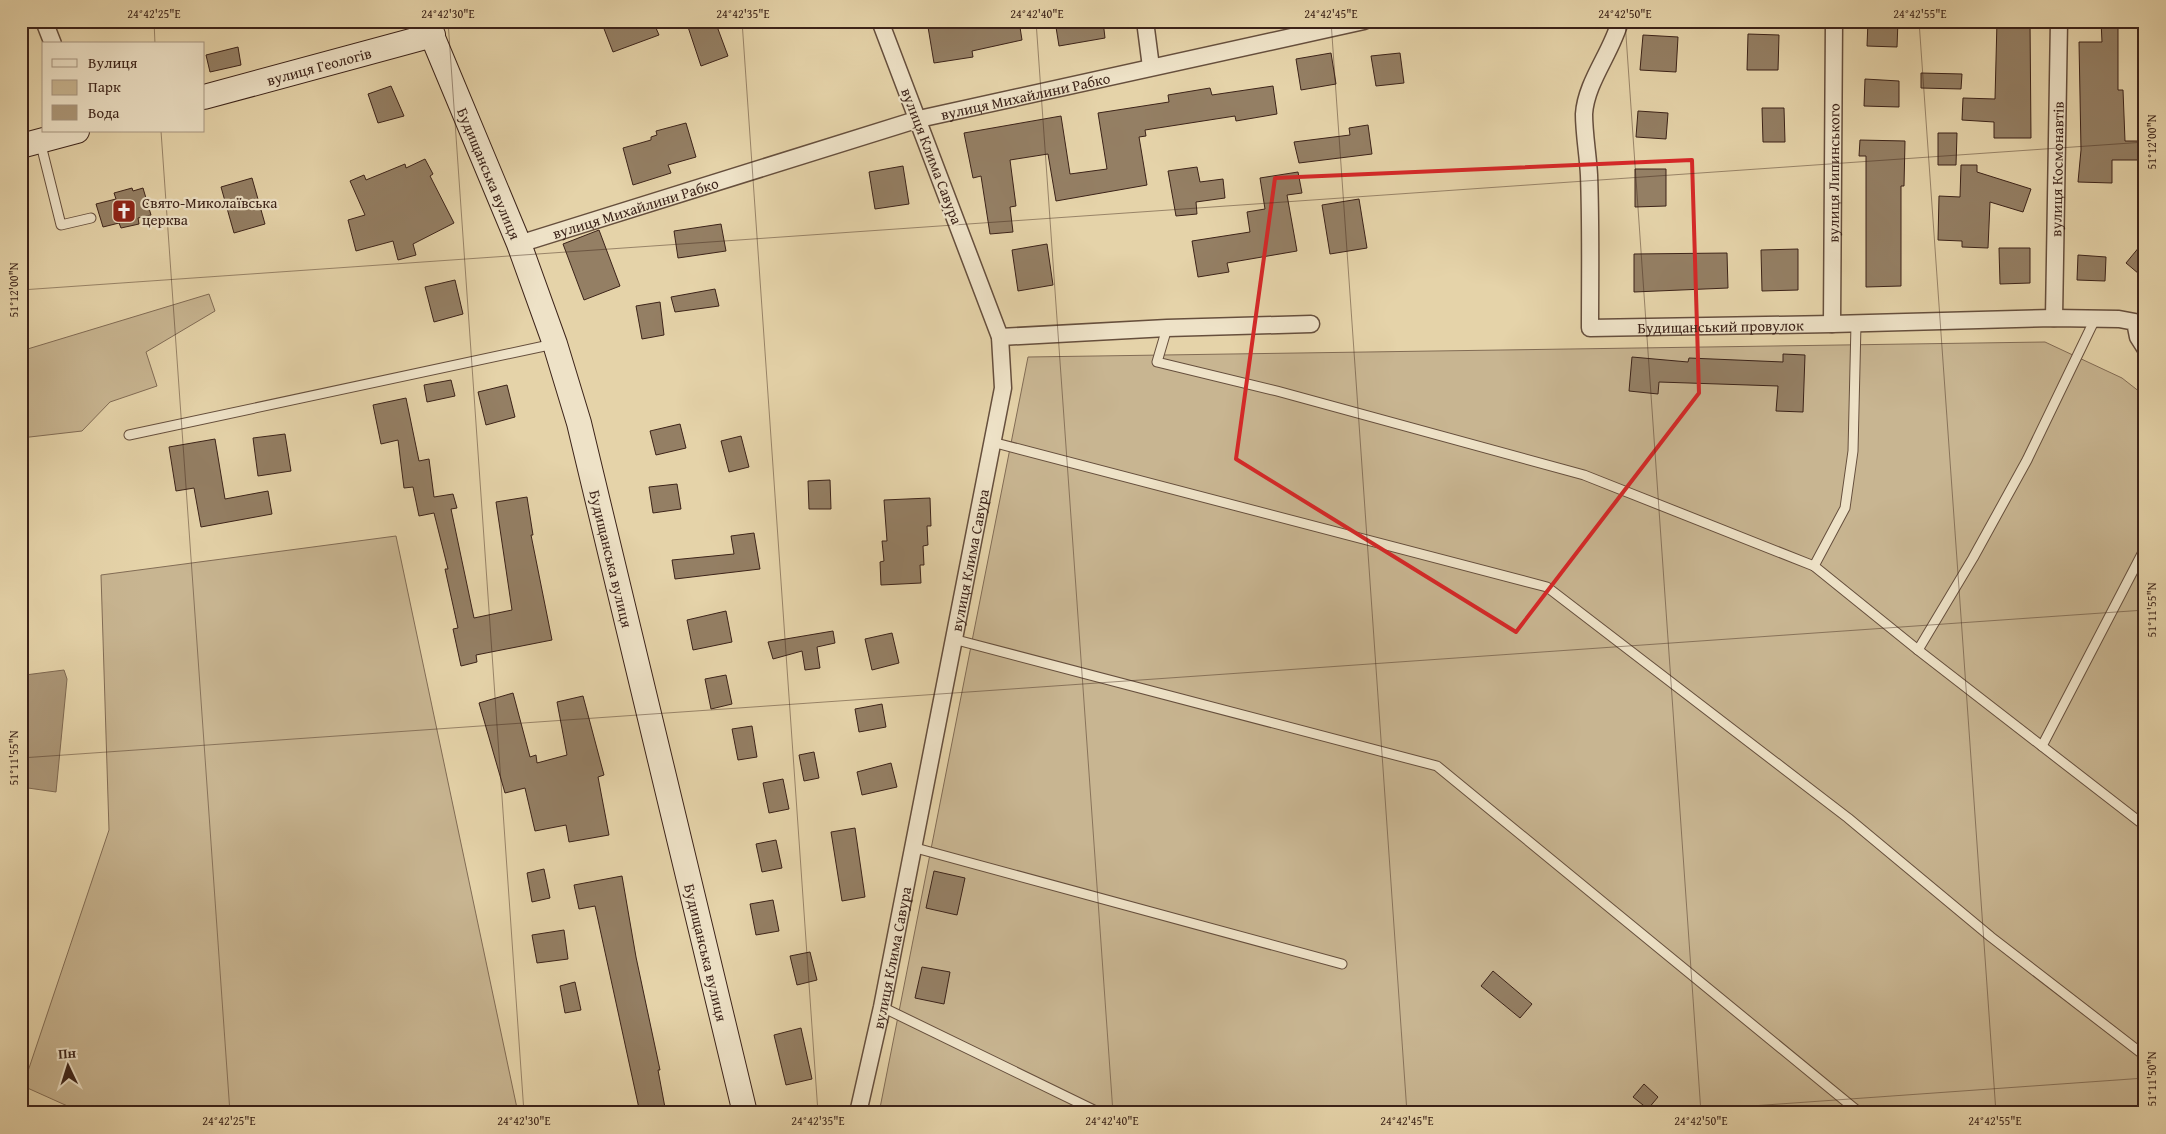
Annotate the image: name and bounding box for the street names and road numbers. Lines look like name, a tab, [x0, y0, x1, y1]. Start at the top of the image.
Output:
street label: вулиця Геологів	[264, 42, 373, 90]
street label: вулиця Михайлини Рабко	[939, 67, 1112, 124]
street label: вулиця Клима Савура	[896, 85, 968, 228]
street label: вулиця Космонавтів	[2045, 101, 2068, 237]
street label: вулиця Липинського	[1822, 103, 1844, 243]
street label: Будищанська вулиця	[453, 104, 526, 243]
street label: вулиця Михайлини Рабко	[550, 172, 721, 243]
street label: Будищанський провулок	[1637, 314, 1804, 338]
street label: вулиця Клима Савура	[945, 486, 994, 633]
street label: Будищанська вулиця	[585, 488, 638, 630]
street label: Будищанська вулиця	[680, 881, 733, 1024]
street label: вулиця Клима Савура	[867, 884, 916, 1031]

